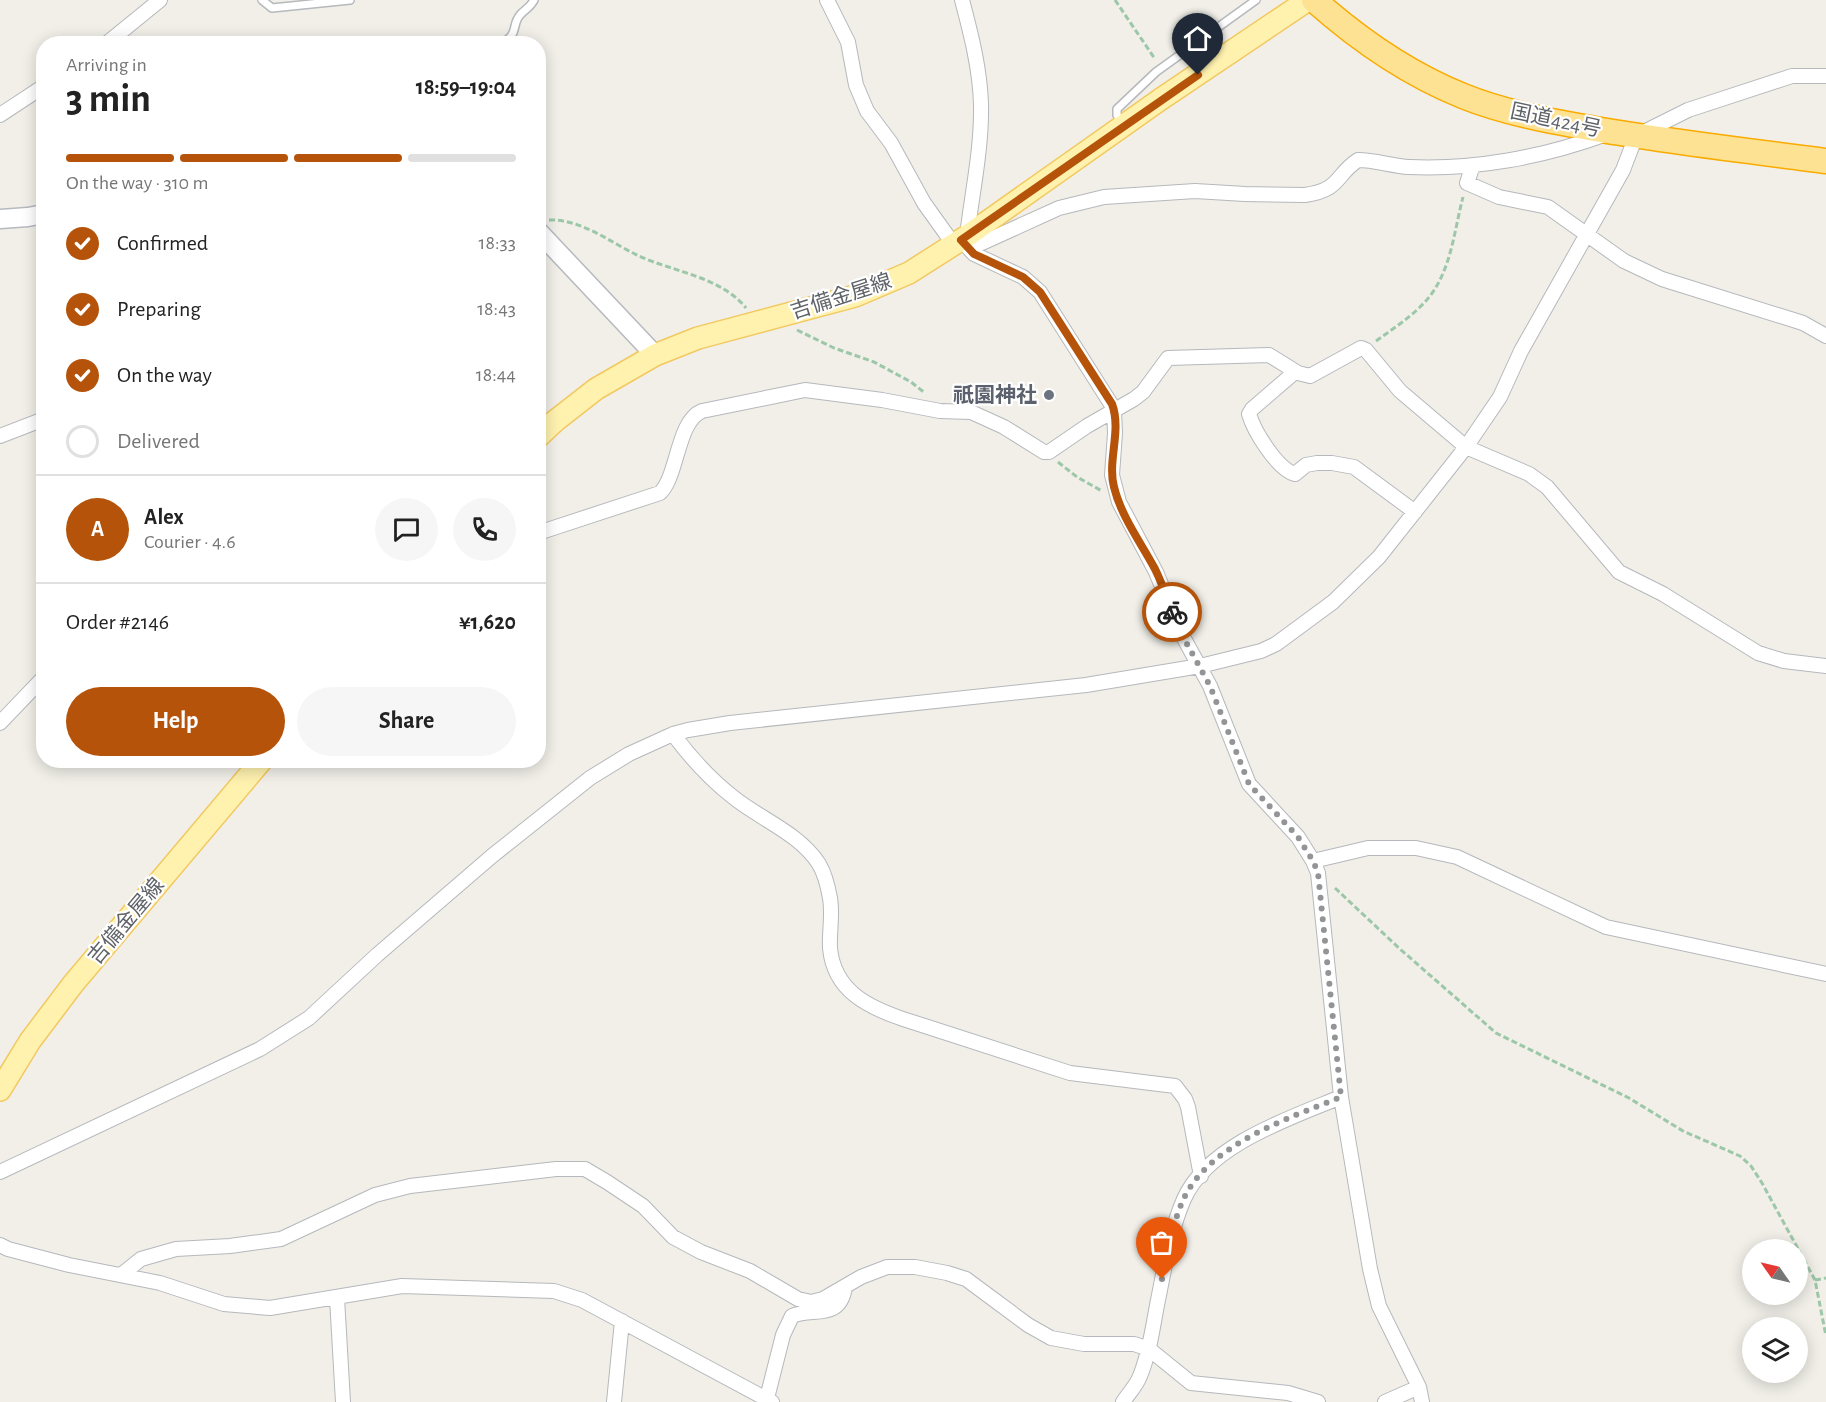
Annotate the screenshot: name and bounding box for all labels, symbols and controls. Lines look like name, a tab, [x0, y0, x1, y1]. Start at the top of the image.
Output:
pin	[1172, 13, 1223, 75]
icon: home	[1181, 22, 1214, 55]
text: Arriving in	[66, 55, 147, 75]
text: 18:59–19:04	[416, 76, 516, 98]
text: 3 min	[66, 80, 151, 119]
street label: 国道424号	[1508, 100, 1604, 140]
text: On the way · 310 m	[66, 173, 208, 193]
icon: check	[66, 227, 99, 260]
text: Confirmed	[117, 232, 208, 254]
text: 18:33	[479, 233, 516, 253]
street label: 吉備金屋線	[788, 269, 894, 323]
icon: check	[66, 293, 99, 326]
text: Preparing	[117, 298, 201, 320]
text: 18:43	[477, 299, 516, 319]
icon: check	[66, 359, 99, 392]
text: On the way	[117, 364, 212, 386]
text: 18:44	[476, 365, 516, 385]
place label: 祇園神社	[953, 383, 1037, 406]
marker: 祇園神社	[1042, 388, 1056, 402]
text: Delivered	[117, 430, 200, 452]
button: chat	[375, 498, 438, 561]
button: phone	[453, 498, 516, 561]
text: Alex	[144, 506, 184, 528]
text: A	[91, 518, 104, 540]
text: Courier · 4.6	[144, 532, 236, 552]
courier	[1142, 582, 1202, 642]
icon: bike	[1156, 596, 1189, 629]
text: Order #2146	[66, 611, 169, 633]
text: ¥1,620	[459, 611, 516, 633]
button: Help	[66, 687, 285, 756]
button: Share	[297, 687, 516, 756]
street label: 吉備金屋線	[84, 874, 168, 968]
pin	[1136, 1217, 1187, 1279]
icon: bag	[1145, 1226, 1178, 1259]
north arrow	[1742, 1239, 1808, 1305]
map controls	[1742, 1239, 1808, 1383]
button: layers	[1742, 1317, 1808, 1383]

